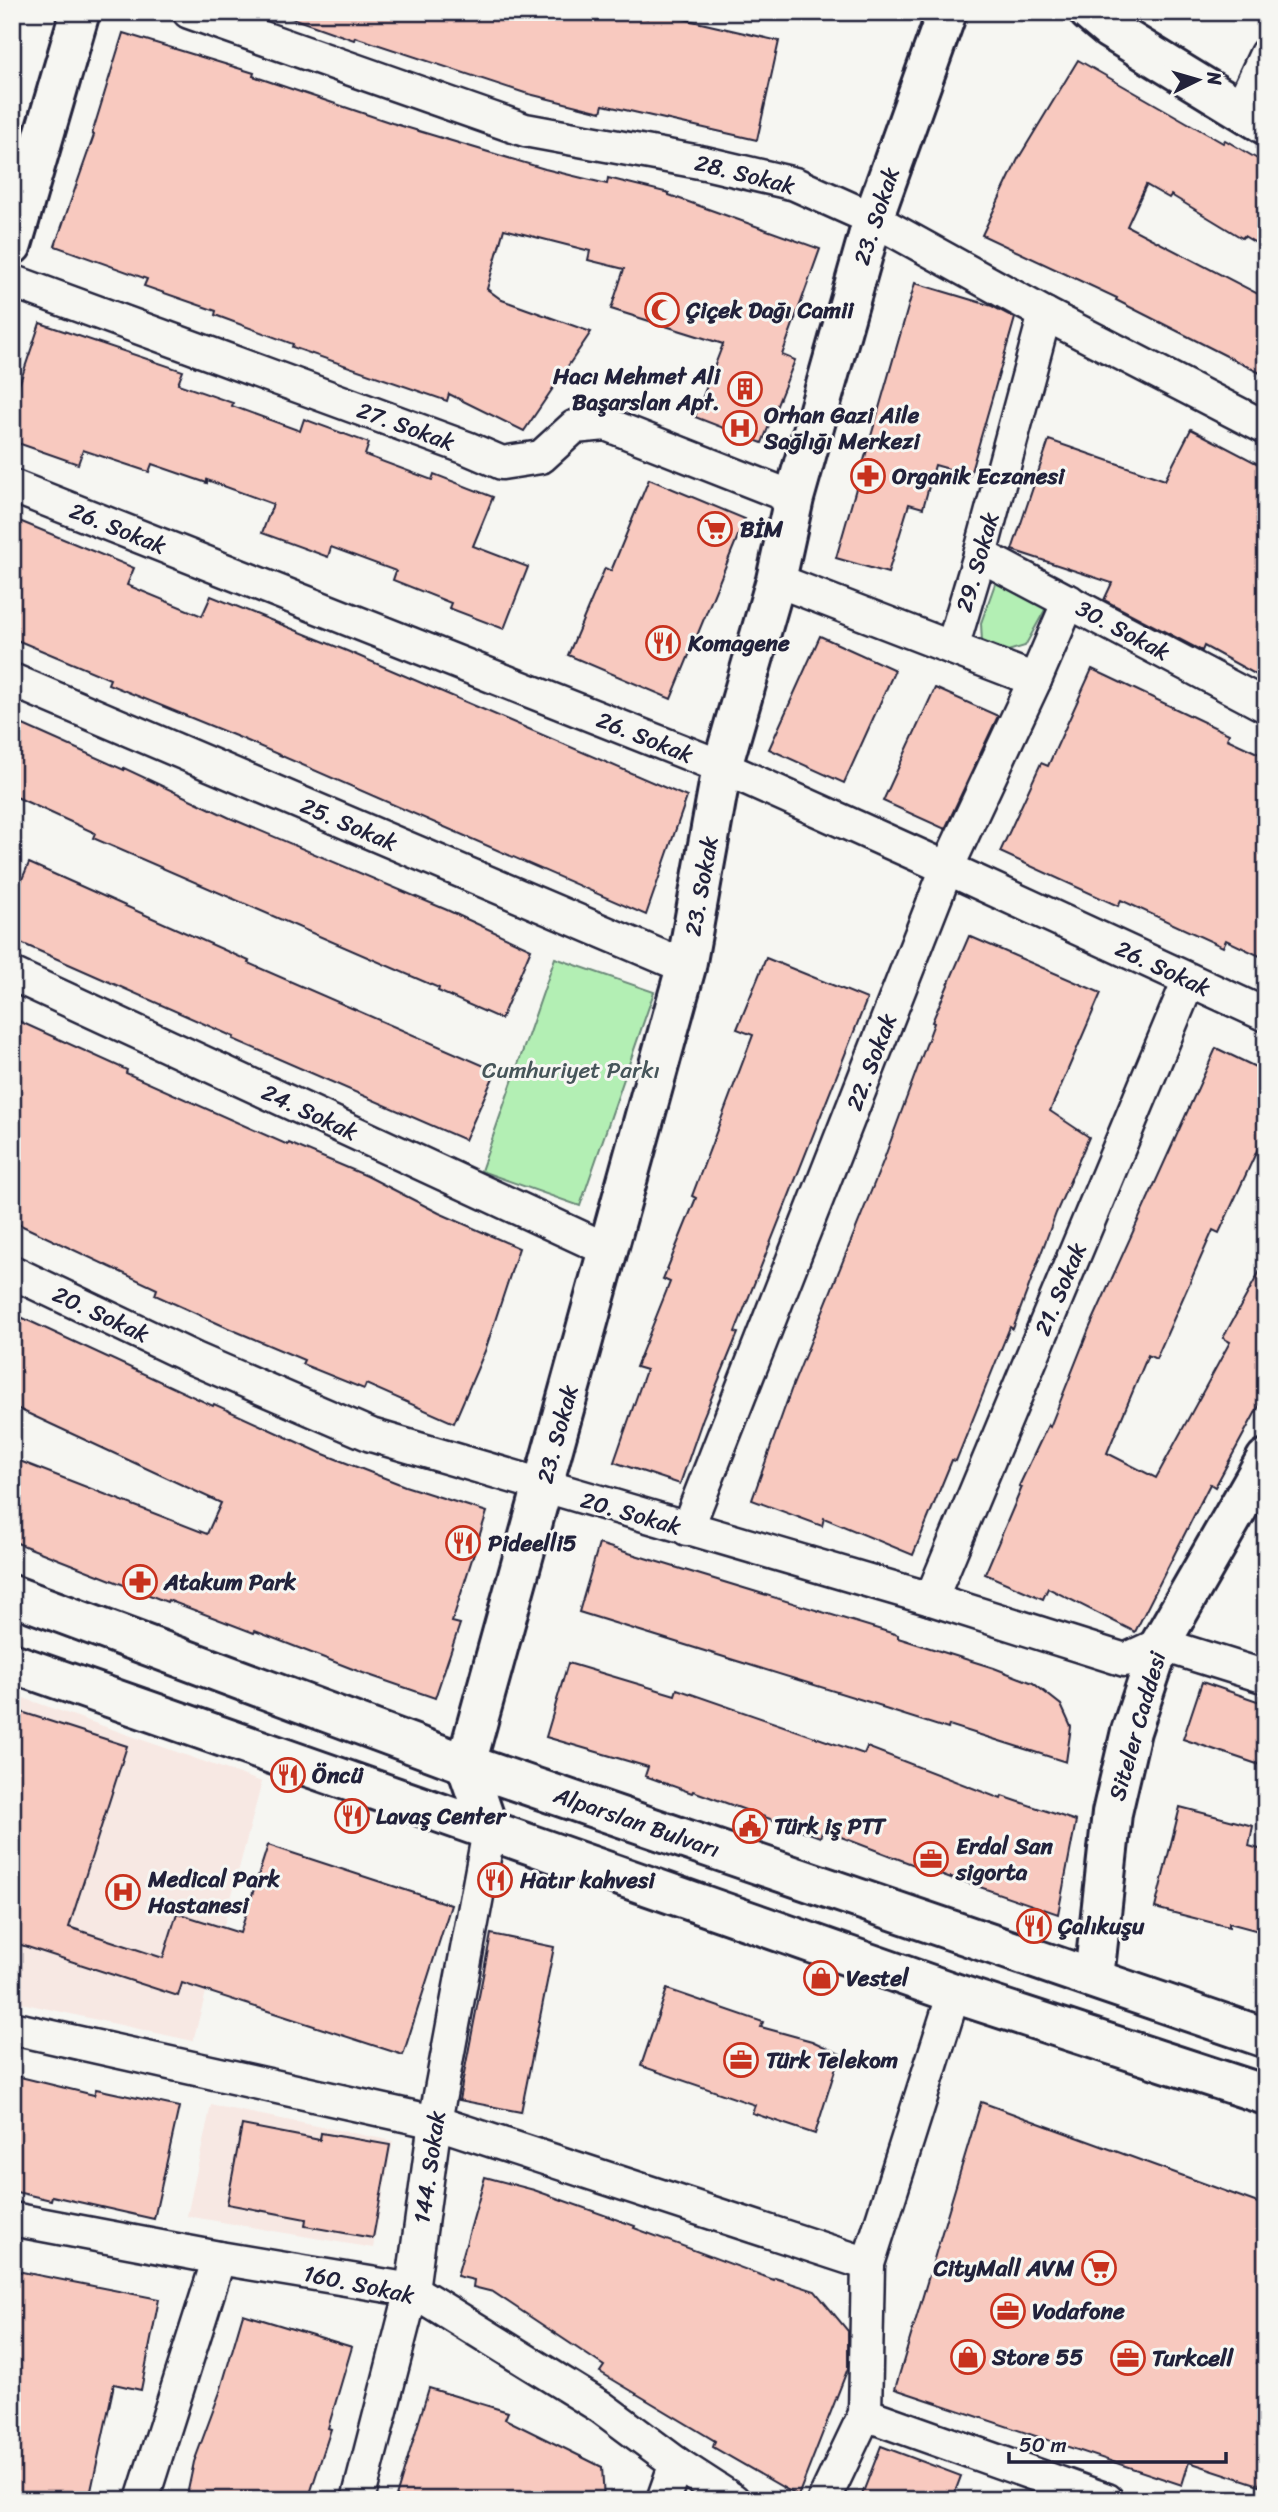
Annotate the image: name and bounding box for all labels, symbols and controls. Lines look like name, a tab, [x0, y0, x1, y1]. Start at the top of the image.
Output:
north arrow	[1162, 46, 1232, 116]
text: N	[1197, 70, 1232, 87]
street label: 28. Sokak	[690, 142, 799, 207]
street label: 23. Sokak	[841, 162, 912, 270]
place label: Çiçek Dağı Camii	[685, 290, 855, 331]
mosque icon: Çiçek Dağı Camii	[643, 291, 681, 329]
place label: Hacı Mehmet Ali Başarslan Apt.	[552, 356, 722, 423]
building icon: Hacı Mehmet Ali Başarslan Apt.	[726, 370, 764, 408]
street label: 27. Sokak	[351, 390, 461, 463]
place label: Orhan Gazi Aile Sağlığı Merkezi	[763, 395, 921, 462]
hospital icon: Orhan Gazi Aile Sağlığı Merkezi	[721, 409, 759, 447]
place label: Organik Eczanesi	[892, 456, 1066, 497]
pharmacy icon: Organik Eczanesi	[849, 457, 887, 495]
street label: 26. Sokak	[63, 490, 172, 566]
street label: 29. Sokak	[944, 507, 1011, 617]
place label: BİM	[740, 509, 784, 550]
supermarket icon: BİM	[696, 510, 734, 548]
street label: 30. Sokak	[1068, 588, 1178, 673]
place label: Komagene	[687, 623, 790, 664]
restaurant icon: Komagene	[644, 624, 682, 662]
street label: 26. Sokak	[590, 699, 699, 775]
street label: 25. Sokak	[294, 786, 404, 863]
street label: 23. Sokak	[673, 833, 730, 939]
street label: 26. Sokak	[1108, 928, 1217, 1008]
street label: 22. Sokak	[834, 1007, 909, 1117]
park label: Cumhuriyet Parkı	[482, 1050, 660, 1091]
street label: 24. Sokak	[255, 1072, 365, 1153]
street label: 21. Sokak	[1022, 1236, 1099, 1342]
street label: 20. Sokak	[46, 1274, 156, 1355]
street label: 23. Sokak	[525, 1380, 590, 1488]
street label: 20. Sokak	[576, 1480, 686, 1547]
place label: Pideelli5	[488, 1523, 577, 1564]
restaurant icon: Pideelli5	[444, 1524, 482, 1562]
place label: Atakum Park	[163, 1562, 297, 1603]
pharmacy icon: Atakum Park	[121, 1563, 159, 1601]
street label: Siteler Caddesi	[1097, 1646, 1179, 1806]
place label: Öncü	[312, 1755, 365, 1796]
restaurant icon: Öncü	[269, 1756, 307, 1794]
street label: Alparslan Bulvarı	[547, 1775, 725, 1870]
place label: Lavaş Center	[376, 1796, 508, 1837]
restaurant icon: Lavaş Center	[333, 1797, 371, 1835]
place label: Türk iş PTT	[774, 1806, 887, 1847]
public building icon: Türk iş PTT	[731, 1807, 769, 1845]
place label: Erdal San sigorta	[955, 1826, 1053, 1893]
office icon: Erdal San sigorta	[912, 1840, 950, 1878]
place label: Medical Park Hastanesi	[147, 1859, 281, 1926]
place label: Hatır kahvesi	[519, 1860, 657, 1901]
restaurant icon: Hatır kahvesi	[476, 1861, 514, 1899]
hospital icon: Medical Park Hastanesi	[104, 1873, 142, 1911]
place label: Çalıkuşu	[1057, 1906, 1145, 1947]
restaurant icon: Çalıkuşu	[1015, 1907, 1053, 1945]
place label: Vestel	[846, 1958, 910, 1999]
shop icon: Vestel	[802, 1959, 840, 1997]
place label: Türk Telekom	[766, 2040, 899, 2081]
office icon: Türk Telekom	[722, 2041, 760, 2079]
street label: 144. Sokak	[401, 2108, 458, 2226]
place label: CityMall AVM	[932, 2248, 1075, 2289]
supermarket icon: CityMall AVM	[1080, 2249, 1118, 2287]
street label: 160. Sokak	[300, 2253, 418, 2316]
place label: Vodafone	[1032, 2291, 1125, 2332]
office icon: Vodafone	[989, 2292, 1027, 2330]
place label: Store 55	[991, 2337, 1084, 2378]
shop icon: Store 55	[949, 2338, 987, 2376]
place label: Turkcell	[1152, 2338, 1235, 2379]
office icon: Turkcell	[1109, 2339, 1147, 2377]
scale bar	[1009, 2421, 1226, 2465]
text: 50 m	[1019, 2426, 1067, 2464]

